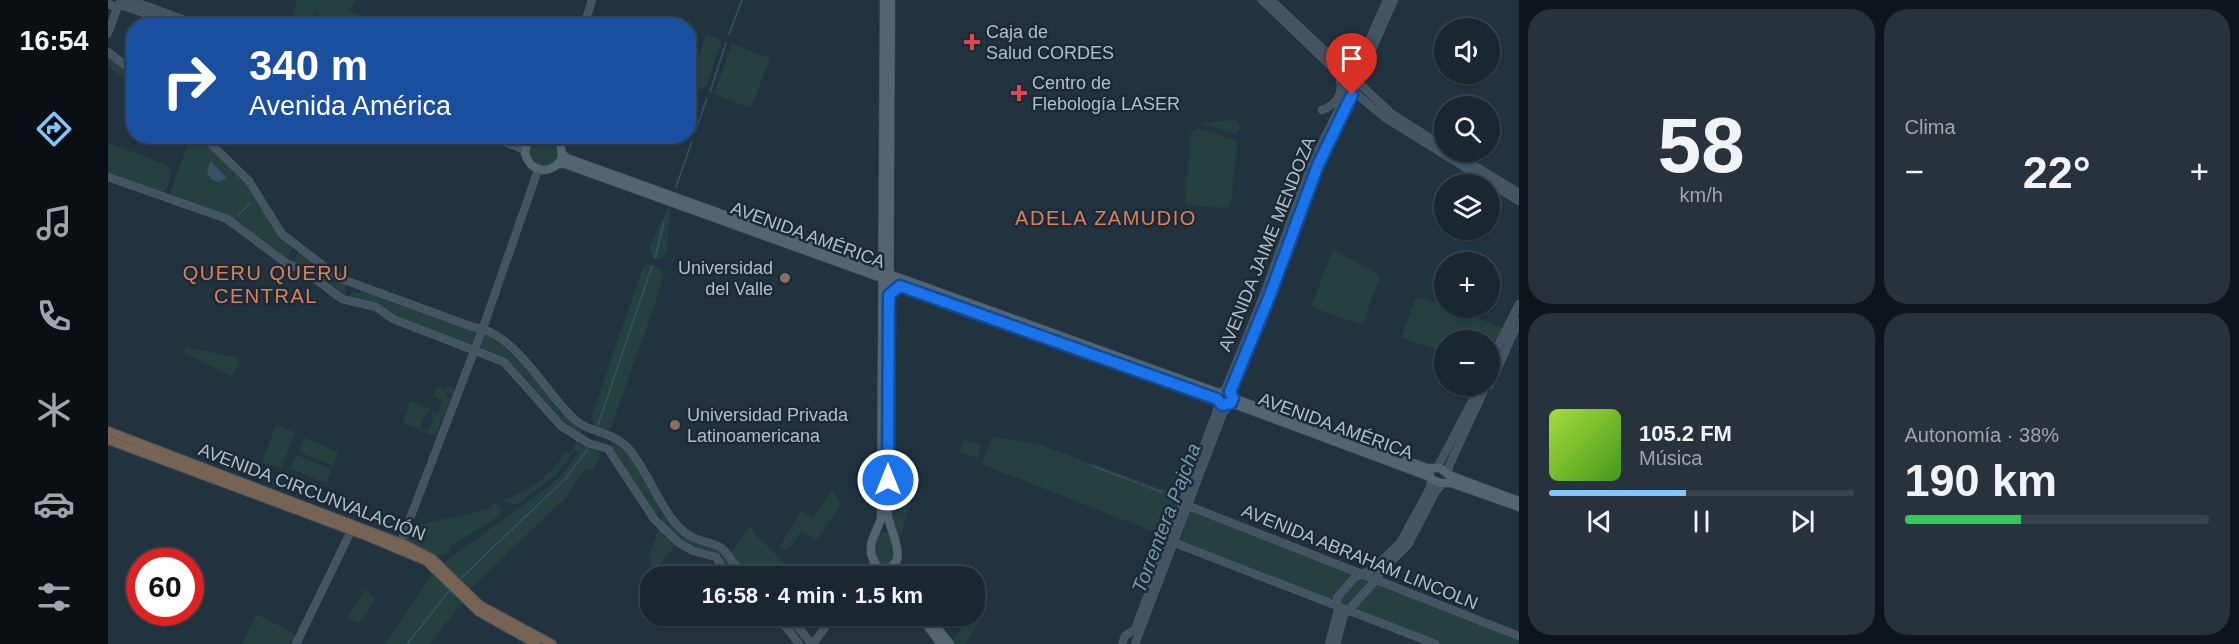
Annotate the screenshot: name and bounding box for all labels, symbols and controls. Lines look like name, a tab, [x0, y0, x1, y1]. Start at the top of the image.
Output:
map controls	[1434, 18, 1500, 396]
button: sound	[1434, 18, 1500, 84]
place label: Caja de Salud CORDES	[986, 22, 1114, 63]
text: 16:54	[19, 26, 89, 56]
marker: Caja de Salud CORDES	[963, 33, 981, 51]
pin	[1326, 33, 1377, 95]
icon: right	[150, 42, 228, 120]
text: 340 m	[249, 42, 368, 89]
icon: arrive	[1335, 42, 1368, 75]
place label: Centro de Flebología LASER	[1032, 73, 1180, 114]
marker: Centro de Flebología LASER	[1010, 84, 1028, 102]
text: Avenida América	[249, 91, 451, 121]
button: search	[1434, 96, 1500, 162]
text: 58	[1658, 101, 1745, 189]
icon: directions	[33, 108, 75, 150]
text: Clima	[1905, 116, 1956, 138]
street label: AVENIDA JAIME MENDOZA	[1215, 134, 1319, 354]
text: 22°	[2023, 147, 2091, 198]
text: −	[1905, 153, 1924, 190]
text: +	[2190, 153, 2209, 190]
button: layers	[1434, 174, 1500, 240]
text: km/h	[1680, 184, 1723, 206]
street label: AVENIDA AMÉRICA	[728, 198, 888, 272]
icon: music	[33, 202, 75, 244]
district label: ADELA ZAMUDIO	[1015, 207, 1197, 229]
button: +	[1434, 252, 1500, 318]
place label: Universidad del Valle	[678, 258, 773, 299]
district label: QUERU QUERU CENTRAL	[183, 262, 349, 307]
marker: Universidad del Valle	[778, 271, 792, 285]
icon: phone	[33, 295, 75, 337]
button: −	[1434, 330, 1500, 396]
icon: climate	[33, 389, 75, 431]
street label: AVENIDA AMÉRICA	[1256, 389, 1416, 463]
place label: Universidad Privada Latinoamericana	[687, 405, 849, 446]
marker: Universidad Privada Latinoamericana	[668, 418, 682, 432]
text: 105.2 FM	[1639, 421, 1732, 446]
text: Autonomía · 38%	[1905, 424, 2059, 446]
street label: AVENIDA CIRCUNVALACIÓN	[196, 438, 429, 545]
water label: Torrentera Pajcha	[1127, 440, 1205, 596]
text: Música	[1639, 447, 1702, 469]
position arrow	[856, 448, 920, 512]
text: 190 km	[1905, 455, 2057, 506]
icon: car	[33, 483, 75, 525]
street label: AVENIDA ABRAHAM LINCOLN	[1239, 500, 1481, 614]
icon: previous	[1583, 505, 1616, 538]
icon: pause	[1685, 505, 1718, 538]
icon: next	[1786, 505, 1819, 538]
speed limit sign: 60	[126, 548, 204, 626]
icon: filters	[33, 576, 75, 618]
text: 16:58 · 4 min · 1.5 km	[702, 583, 923, 608]

